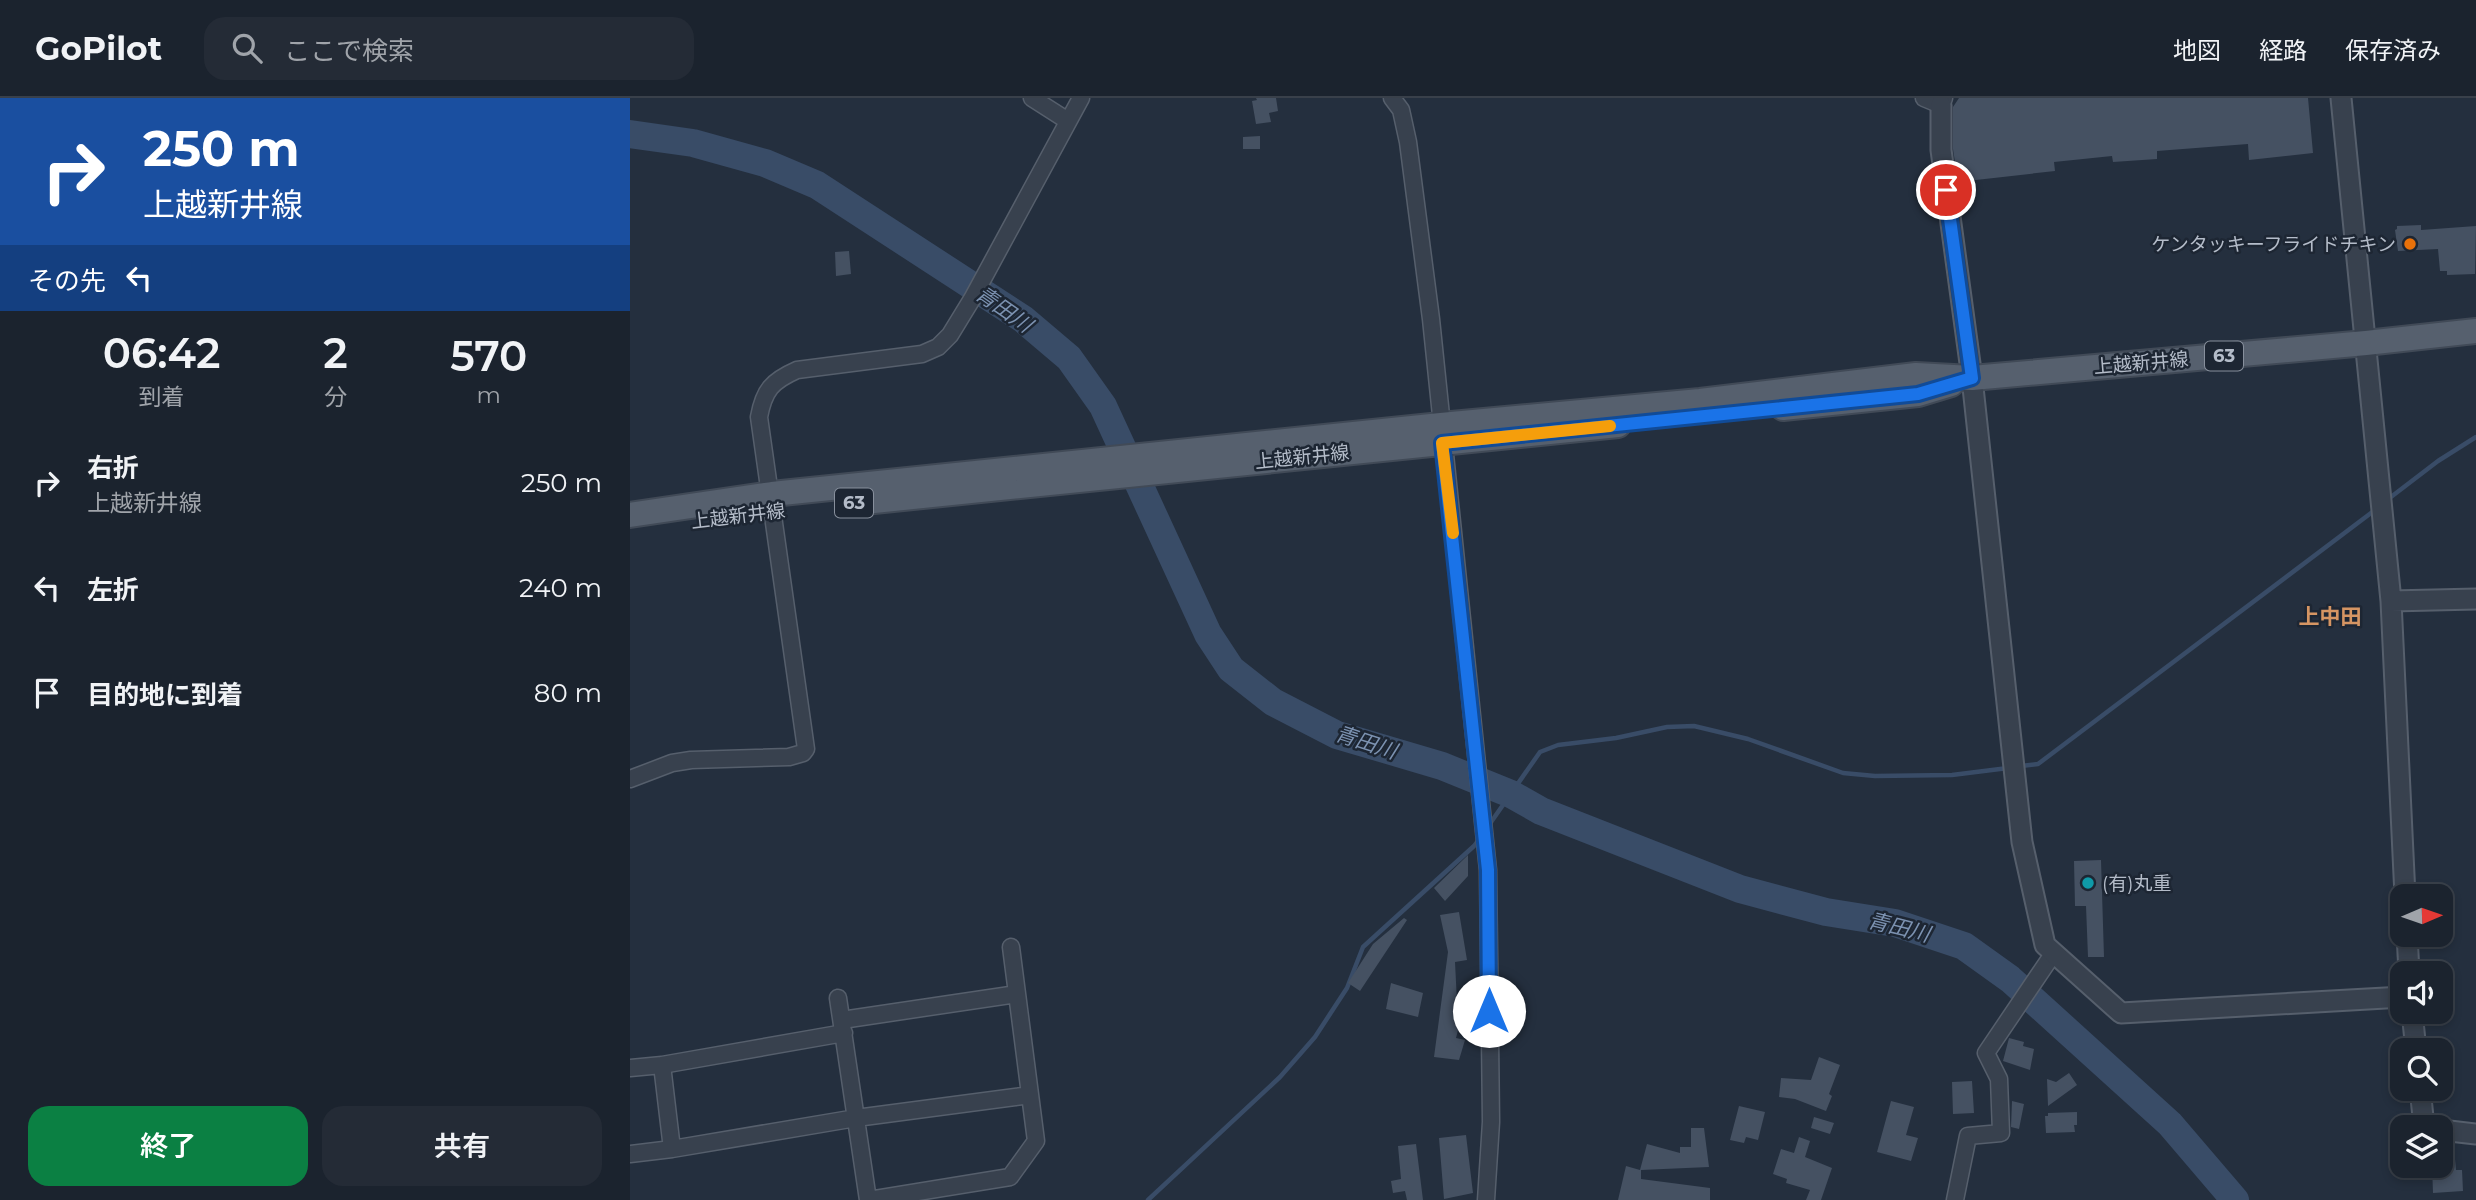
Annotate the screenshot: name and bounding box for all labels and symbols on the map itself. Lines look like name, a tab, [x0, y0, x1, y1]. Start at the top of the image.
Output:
pin	[1916, 160, 1976, 220]
place label: ケンタッキーフライドチキン	[2151, 233, 2396, 256]
marker: ケンタッキーフライドチキン	[2402, 236, 2418, 252]
water label: 青田川	[971, 281, 1039, 338]
road number: 63	[2205, 342, 2243, 370]
street label: 上越新井線	[2093, 347, 2189, 379]
street label: 上越新井線	[1254, 441, 1350, 473]
road number: 63	[835, 488, 873, 517]
street label: 上越新井線	[689, 499, 787, 533]
district label: 上中田	[2299, 604, 2362, 629]
water label: 青田川	[1332, 720, 1402, 764]
place label: (有)丸重	[2102, 872, 2172, 895]
marker: (有)丸重	[2080, 875, 2096, 891]
north arrow	[2390, 884, 2454, 947]
water label: 青田川	[1865, 907, 1935, 947]
position arrow	[1452, 974, 1526, 1048]

